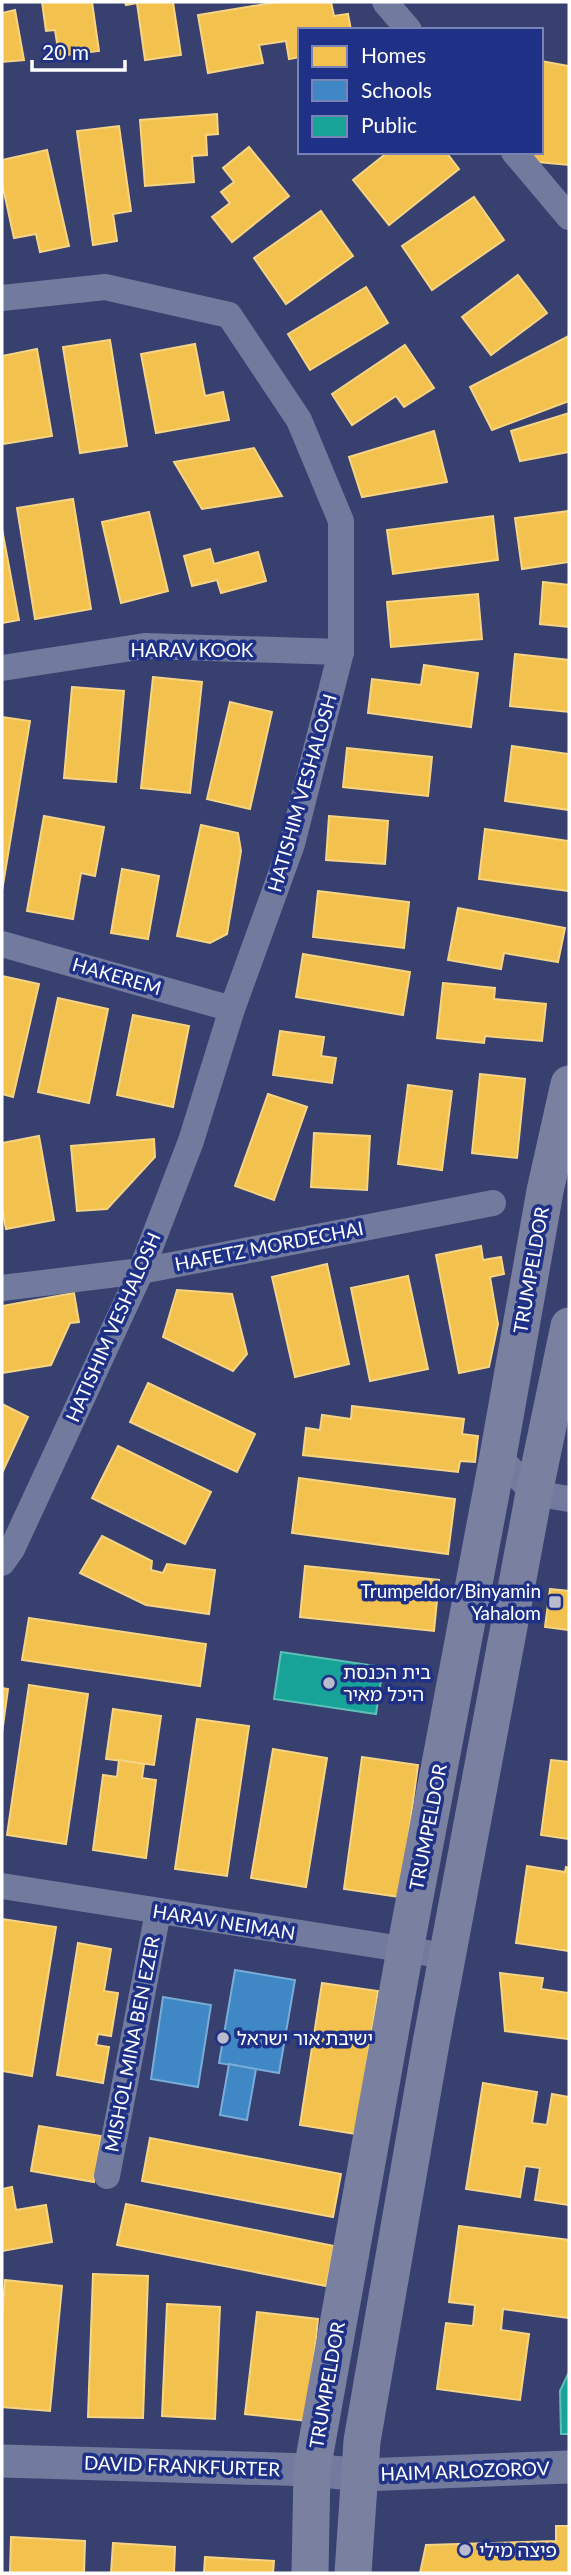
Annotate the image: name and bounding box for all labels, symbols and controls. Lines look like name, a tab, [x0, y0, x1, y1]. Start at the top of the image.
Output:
scale bar	[32, 28, 124, 72]
legend	[298, 28, 543, 154]
text: 20 m	[42, 39, 89, 64]
text: Homes	[361, 42, 426, 67]
text: Schools	[361, 77, 432, 102]
text: Public	[361, 112, 417, 137]
street label: HARAV KOOK	[131, 638, 254, 661]
street label: HATISHIM VESHALOSH	[262, 691, 341, 895]
street label: HAKEREM	[70, 952, 164, 999]
street label: TRUMPELDOR	[508, 1205, 553, 1335]
street label: HAFETZ MORDECHAI	[173, 1216, 365, 1275]
street label: HATISHIM VESHALOSH	[60, 1228, 165, 1425]
place label: Trumpeldor/Binyamin Yahalom	[361, 1579, 541, 1624]
marker: Trumpeldor/Binyamin Yahalom	[547, 1594, 563, 1610]
place label: בית הכנסת היכל מאיר	[343, 1660, 431, 1705]
marker: בית הכנסת היכל מאיר	[321, 1675, 337, 1691]
street label: TRUMPELDOR	[404, 1762, 451, 1892]
street label: HARAV NEIMAN	[151, 1899, 297, 1944]
street label: MISHOL MINA BEN EZER	[99, 1934, 164, 2154]
place label: ישיבת אור ישראל	[237, 2026, 373, 2049]
marker: ישיבת אור ישראל	[215, 2030, 231, 2046]
street label: TRUMPELDOR	[304, 2320, 349, 2450]
street label: DAVID FRANKFURTER	[84, 2451, 281, 2480]
street label: HAIM ARLOZOROV	[380, 2456, 550, 2485]
place label: פיצה מילי	[479, 2538, 557, 2561]
marker: פיצה מילי	[457, 2542, 473, 2558]

